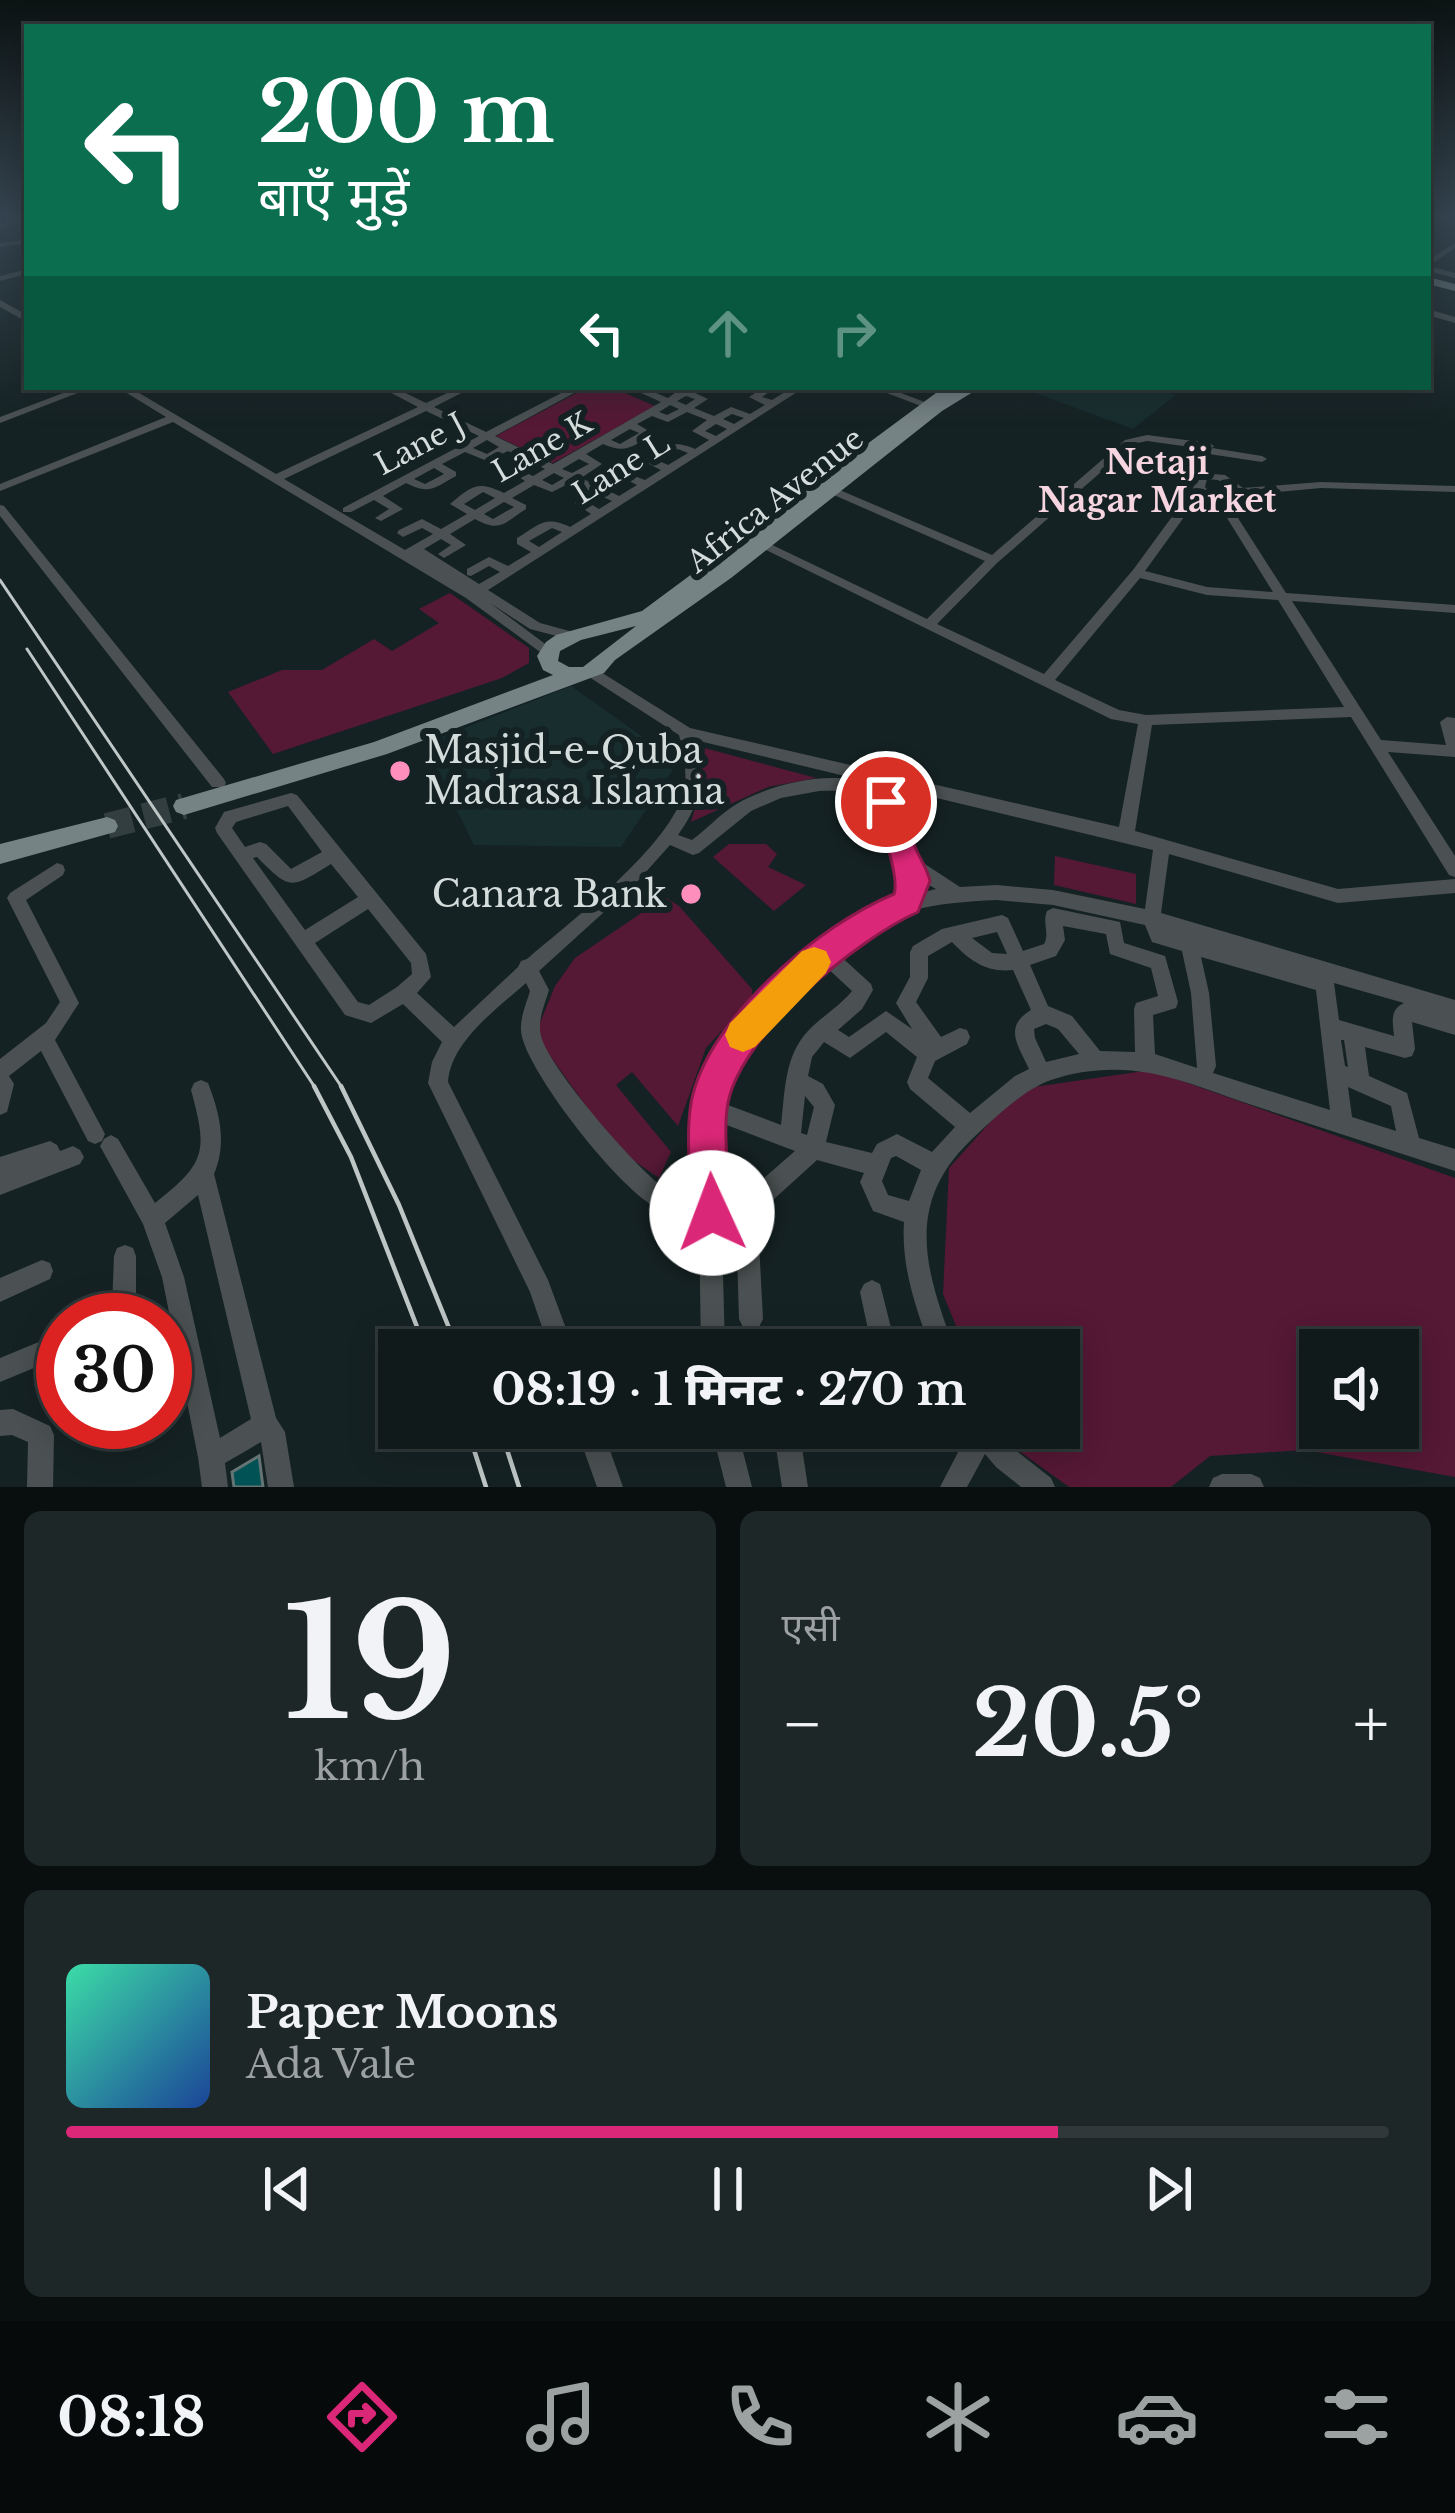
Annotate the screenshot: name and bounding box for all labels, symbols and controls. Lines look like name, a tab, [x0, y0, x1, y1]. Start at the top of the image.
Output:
text: 200 m	[258, 61, 555, 165]
icon: left	[60, 72, 216, 228]
text: बाएँ मुड़ें	[258, 164, 409, 231]
icon: left	[569, 300, 635, 366]
icon: ahead	[695, 300, 761, 366]
icon: right	[821, 300, 887, 366]
street label: Lane K	[486, 404, 599, 490]
street label: Lane J	[369, 405, 471, 483]
street label: Africa Avenue	[678, 420, 871, 581]
street label: Lane L	[566, 424, 676, 512]
district label: Netaji Nagar Market	[1038, 442, 1277, 521]
place label: Masjid-e-Quba Madrasa Islamia	[424, 728, 724, 814]
pin	[835, 751, 937, 853]
marker: Masjid-e-Quba Madrasa Islamia	[387, 758, 413, 784]
icon: arrive	[853, 769, 919, 835]
place label: Canara Bank	[432, 872, 667, 917]
marker: Canara Bank	[678, 881, 704, 907]
position arrow	[649, 1150, 775, 1276]
speed limit sign: 30	[36, 1293, 192, 1449]
map controls	[1299, 1329, 1419, 1449]
button: sound	[1299, 1329, 1419, 1449]
text: 08:19 · 1 मिनट · 270 m	[491, 1361, 967, 1417]
text: 19	[283, 1567, 456, 1760]
text: एसी	[782, 1603, 840, 1652]
text: 20.5°	[972, 1669, 1204, 1780]
text: −	[782, 1683, 823, 1765]
text: +	[1353, 1683, 1389, 1765]
text: km/h	[314, 1742, 425, 1791]
text: Paper Moons	[246, 1984, 558, 2040]
text: Ada Vale	[246, 2040, 416, 2089]
icon: previous	[254, 2156, 320, 2222]
icon: pause	[695, 2156, 761, 2222]
icon: next	[1136, 2156, 1202, 2222]
icon: directions	[320, 2375, 404, 2459]
icon: music	[519, 2375, 603, 2459]
icon: phone	[718, 2375, 802, 2459]
icon: climate	[916, 2375, 1000, 2459]
icon: car	[1115, 2375, 1199, 2459]
icon: filters	[1314, 2375, 1398, 2459]
text: 08:18	[57, 2384, 206, 2451]

